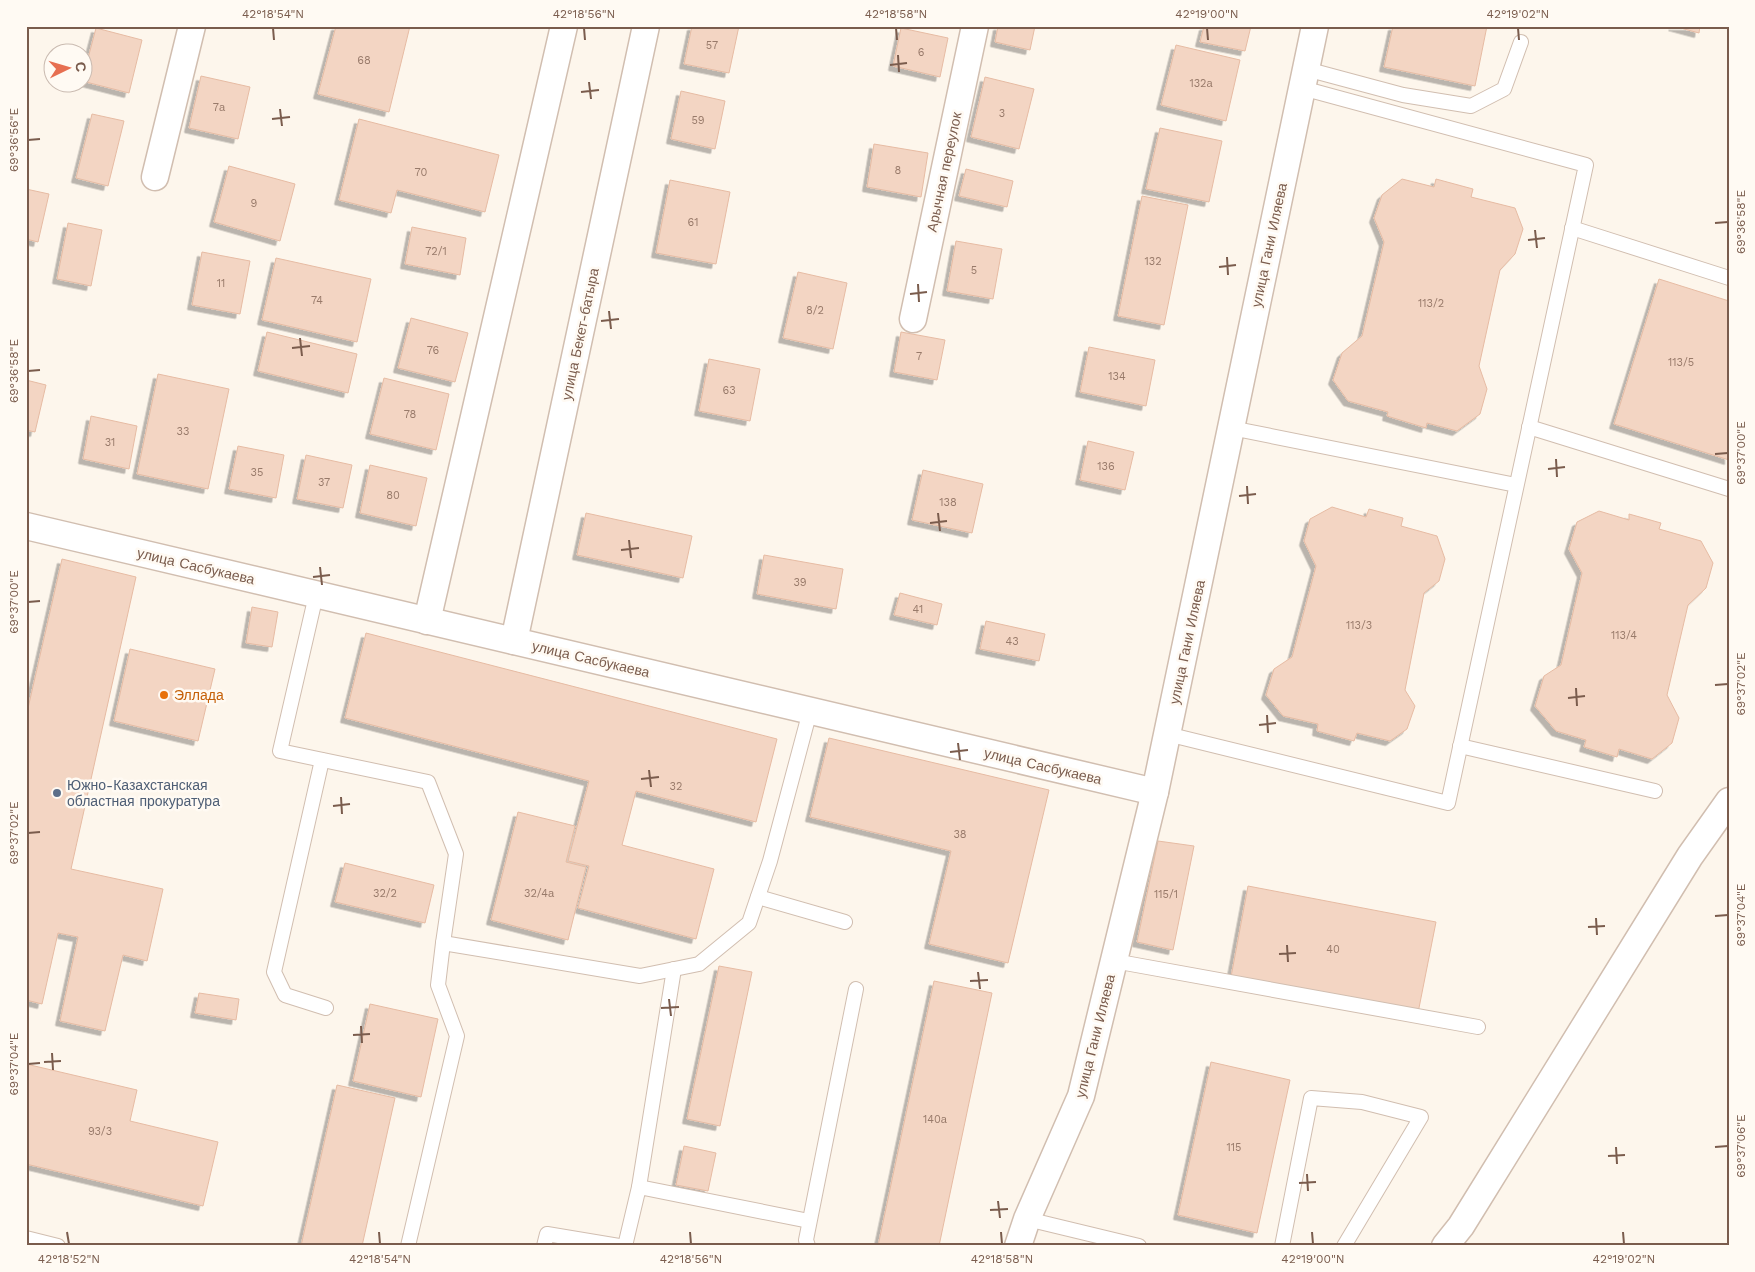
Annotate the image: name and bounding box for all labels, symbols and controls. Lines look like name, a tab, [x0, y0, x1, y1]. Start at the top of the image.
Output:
text: 42°18'54"N	[242, 7, 304, 21]
text: 42°18'56"N	[553, 7, 615, 21]
text: 42°18'58"N	[865, 7, 927, 21]
text: 42°19'00"N	[1175, 7, 1239, 21]
text: 42°19'02"N	[1487, 7, 1549, 21]
house number: 57	[706, 39, 718, 52]
north arrow	[42, 42, 92, 92]
house number: 6	[918, 46, 925, 59]
house number: 68	[357, 54, 371, 67]
text: С	[73, 61, 89, 73]
house number: 132а	[1189, 77, 1213, 90]
house number: 7а	[213, 101, 226, 114]
house number: 3	[999, 107, 1005, 120]
text: 69°36'56"E	[7, 108, 21, 172]
street label: Арычная переулок	[923, 110, 965, 233]
house number: 59	[691, 114, 705, 127]
house number: 8	[895, 164, 902, 177]
house number: 70	[415, 166, 428, 179]
street label: улица Гани Иляева	[1248, 181, 1290, 309]
text: 69°36'58"E	[1734, 190, 1748, 254]
house number: 9	[251, 197, 258, 210]
house number: 61	[688, 216, 698, 229]
house number: 72/1	[425, 245, 447, 258]
house number: 132	[1144, 255, 1162, 268]
house number: 5	[971, 264, 977, 277]
street label: улица Бекет-батыра	[558, 266, 602, 402]
house number: 11	[217, 277, 225, 290]
house number: 74	[311, 294, 323, 307]
house number: 113/2	[1418, 297, 1444, 310]
house number: 8/2	[806, 304, 824, 317]
text: 69°36'58"E	[7, 339, 21, 403]
house number: 76	[427, 344, 440, 357]
house number: 7	[916, 350, 922, 363]
house number: 113/5	[1668, 356, 1694, 369]
house number: 134	[1108, 370, 1126, 383]
house number: 63	[722, 384, 736, 397]
house number: 78	[404, 408, 417, 421]
text: 69°37'00"E	[1734, 421, 1748, 485]
house number: 33	[177, 425, 189, 438]
house number: 31	[105, 436, 115, 449]
house number: 136	[1097, 460, 1115, 473]
house number: 35	[251, 466, 263, 479]
house number: 37	[318, 476, 330, 489]
house number: 80	[386, 489, 400, 502]
house number: 138	[939, 496, 957, 509]
street label: улица Сасбукаева	[136, 545, 257, 587]
text: 69°37'00"E	[7, 570, 21, 634]
house number: 39	[793, 576, 807, 589]
street label: улица Гани Иляева	[1166, 578, 1208, 706]
house number: 41	[913, 603, 923, 616]
house number: 113/3	[1346, 619, 1372, 632]
house number: 113/4	[1611, 629, 1637, 642]
house number: 43	[1005, 635, 1019, 648]
street label: улица Сасбукаева	[531, 638, 652, 680]
text: 69°37'02"E	[1734, 652, 1748, 716]
place label: Эллада	[174, 687, 224, 703]
marker: Эллада	[158, 689, 170, 701]
street label: улица Сасбукаева	[983, 745, 1104, 787]
place label: Южно-Казахстанская областная прокуратура	[67, 777, 220, 809]
house number: 32	[670, 780, 682, 793]
marker: Южно-Казахстанская областная прокуратура	[51, 787, 63, 799]
text: 69°37'02"E	[7, 801, 21, 865]
house number: 38	[953, 828, 967, 841]
text: 69°37'04"E	[1734, 883, 1748, 946]
house number: 32/2	[373, 887, 397, 900]
house number: 32/4а	[524, 887, 555, 900]
house number: 115/1	[1154, 888, 1178, 901]
house number: 40	[1326, 943, 1340, 956]
street label: улица Гани Иляева	[1072, 972, 1118, 1099]
text: 69°37'04"E	[7, 1032, 21, 1095]
house number: 140а	[923, 1113, 948, 1126]
text: 69°37'06"E	[1734, 1114, 1748, 1178]
house number: 93/3	[88, 1125, 112, 1138]
house number: 115	[1227, 1141, 1241, 1154]
text: 42°18'52"N	[38, 1252, 100, 1266]
text: 42°18'54"N	[349, 1252, 411, 1266]
text: 42°18'56"N	[660, 1252, 722, 1266]
text: 42°18'58"N	[971, 1252, 1033, 1266]
text: 42°19'00"N	[1281, 1252, 1345, 1266]
text: 42°19'02"N	[1593, 1252, 1655, 1266]

